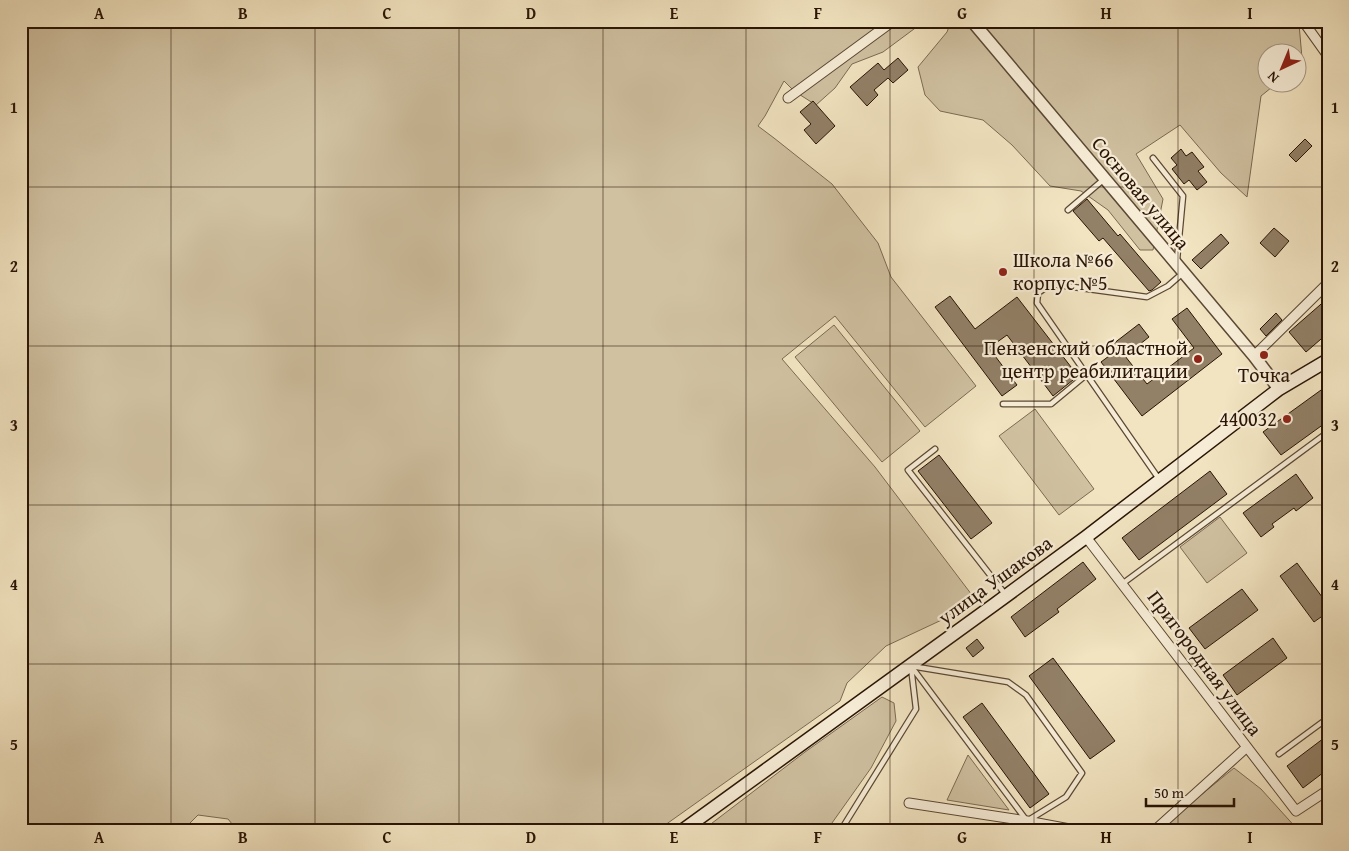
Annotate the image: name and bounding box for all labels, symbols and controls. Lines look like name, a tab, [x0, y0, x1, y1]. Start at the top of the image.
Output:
text: A	[94, 1, 105, 25]
text: B	[238, 1, 248, 25]
text: C	[382, 1, 392, 25]
text: D	[526, 1, 536, 25]
text: E	[670, 1, 679, 25]
text: F	[814, 1, 822, 25]
text: G	[957, 1, 967, 25]
text: H	[1100, 1, 1112, 25]
text: I	[1247, 1, 1253, 25]
north arrow	[1256, 42, 1306, 92]
text: N	[1262, 66, 1283, 88]
text: 1	[10, 95, 18, 119]
text: 1	[1331, 95, 1339, 119]
street label: Сосновая улица	[1085, 130, 1198, 256]
place label: Школа №66 корпус №5	[1013, 245, 1113, 297]
text: 2	[10, 254, 18, 278]
text: 2	[1331, 254, 1339, 278]
marker: Школа №66 корпус №5	[997, 266, 1009, 278]
place label: Пензенский областной центр реабилитации	[984, 333, 1188, 385]
marker: Точка	[1258, 349, 1270, 361]
marker: Пензенский областной центр реабилитации	[1192, 353, 1204, 365]
place label: Точка	[1238, 360, 1291, 389]
place label: 440032	[1219, 404, 1277, 433]
text: 3	[10, 413, 18, 437]
marker: 440032	[1281, 413, 1293, 425]
text: 3	[1331, 413, 1339, 437]
street label: улица Ушакова	[931, 528, 1058, 632]
text: 4	[10, 572, 18, 596]
text: 4	[1331, 572, 1339, 596]
street label: Пригородная улица	[1141, 584, 1270, 742]
text: 5	[10, 732, 18, 756]
text: 5	[1331, 732, 1339, 756]
scale bar	[1146, 776, 1234, 808]
text: 50 m	[1154, 782, 1185, 803]
text: A	[94, 825, 105, 849]
text: B	[238, 825, 248, 849]
text: C	[382, 825, 392, 849]
text: D	[526, 825, 536, 849]
text: E	[670, 825, 679, 849]
text: F	[814, 825, 822, 849]
text: G	[957, 825, 967, 849]
text: H	[1100, 825, 1112, 849]
text: I	[1247, 825, 1253, 849]

